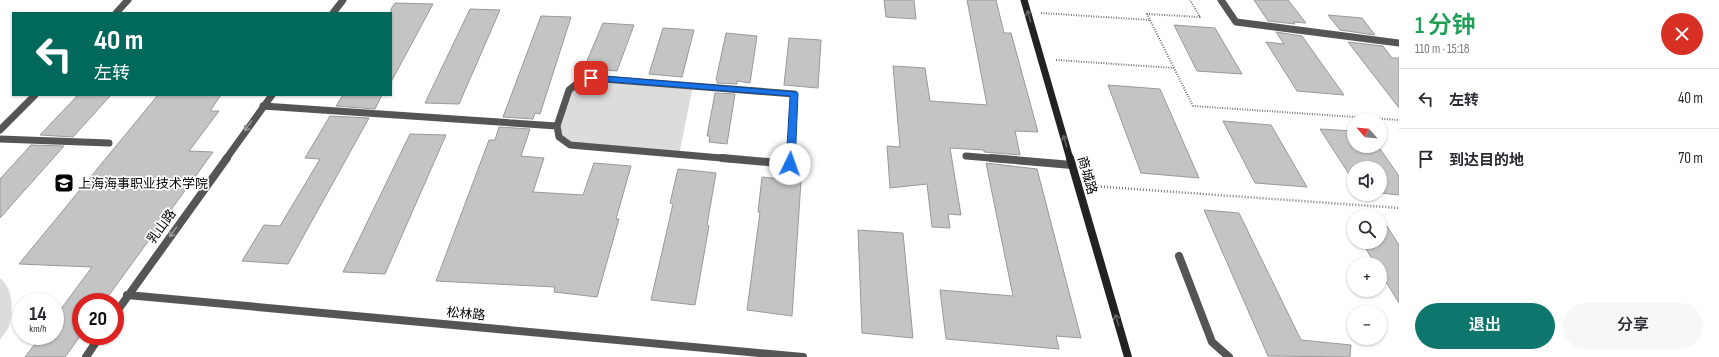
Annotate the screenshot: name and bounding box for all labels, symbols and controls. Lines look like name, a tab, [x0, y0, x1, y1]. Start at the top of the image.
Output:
one-way arrow	[1025, 10, 1032, 23]
text: 1 分钟	[1415, 11, 1476, 40]
button: close	[1661, 13, 1703, 55]
text: 40 m	[94, 24, 143, 57]
icon: left	[28, 28, 80, 80]
text: 110 m · 15:18	[1415, 41, 1470, 57]
pin	[574, 61, 608, 95]
text: 左转	[94, 63, 130, 84]
icon: arrive	[580, 67, 602, 89]
icon: left	[1415, 88, 1437, 110]
text: 40 m	[1678, 89, 1703, 108]
text: 左转	[1449, 91, 1479, 110]
north arrow	[1347, 113, 1387, 153]
map controls	[1347, 113, 1387, 345]
one-way arrow	[244, 121, 252, 132]
one-way arrow	[1061, 135, 1068, 148]
position arrow	[769, 143, 811, 185]
icon: arrive	[1415, 148, 1437, 170]
text: 70 m	[1678, 149, 1703, 168]
text: 到达目的地	[1449, 151, 1524, 170]
street label: 商城路	[1074, 154, 1100, 196]
button: sound	[1347, 161, 1387, 201]
school or university icon: 上海海事职业技术学院	[53, 172, 75, 194]
place label: 上海海事职业技术学院	[78, 176, 208, 192]
street label: 乳山路	[144, 206, 180, 247]
button: search	[1347, 209, 1387, 249]
one-way arrow	[169, 226, 177, 237]
button: +	[1347, 257, 1387, 297]
speed limit sign: 20	[72, 293, 124, 345]
text: 14	[29, 302, 47, 326]
button: 退出	[1415, 303, 1555, 349]
button: 分享	[1563, 303, 1703, 349]
street label: 松林路	[446, 304, 486, 324]
button: −	[1347, 305, 1387, 345]
one-way arrow	[1113, 313, 1120, 326]
text: km/h	[29, 323, 47, 335]

